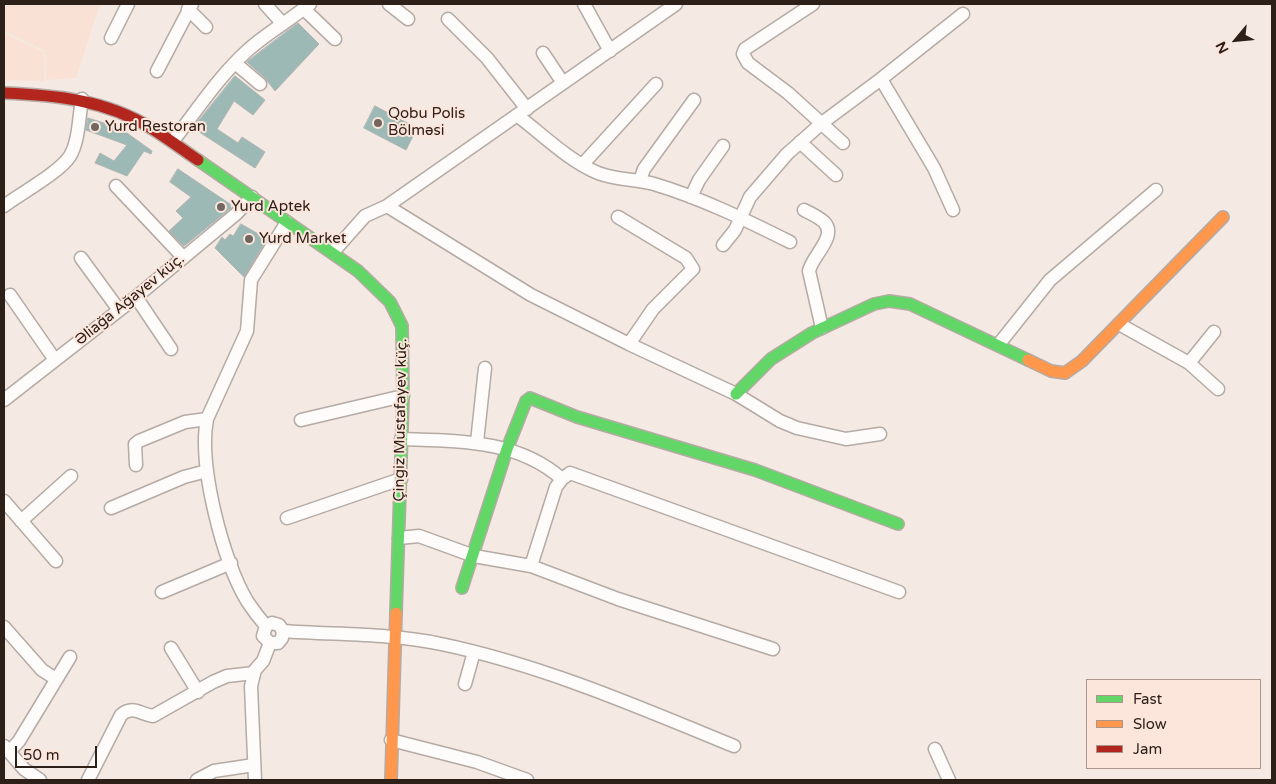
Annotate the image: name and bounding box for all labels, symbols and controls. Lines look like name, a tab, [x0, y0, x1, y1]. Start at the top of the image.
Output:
north arrow	[1211, 15, 1261, 65]
text: N	[1212, 38, 1232, 56]
place label: Qobu Polis Bölməsi	[388, 105, 465, 140]
marker: Qobu Polis Bölməsi	[372, 117, 384, 129]
place label: Yurd Restoran	[105, 118, 206, 136]
marker: Yurd Restoran	[89, 121, 101, 133]
place label: Yurd Aptek	[231, 198, 310, 216]
marker: Yurd Aptek	[215, 201, 227, 213]
place label: Yurd Market	[259, 230, 347, 248]
marker: Yurd Market	[243, 233, 255, 245]
street label: Əliağa Ağayev küç.	[72, 250, 188, 350]
street label: Çingiz Mustafayev küç.	[391, 338, 411, 502]
legend	[1086, 679, 1261, 769]
text: Fast	[1133, 690, 1162, 708]
text: Slow	[1133, 715, 1167, 733]
scale bar	[18, 736, 100, 768]
text: Jam	[1133, 740, 1162, 758]
text: 50 m	[23, 746, 60, 764]

